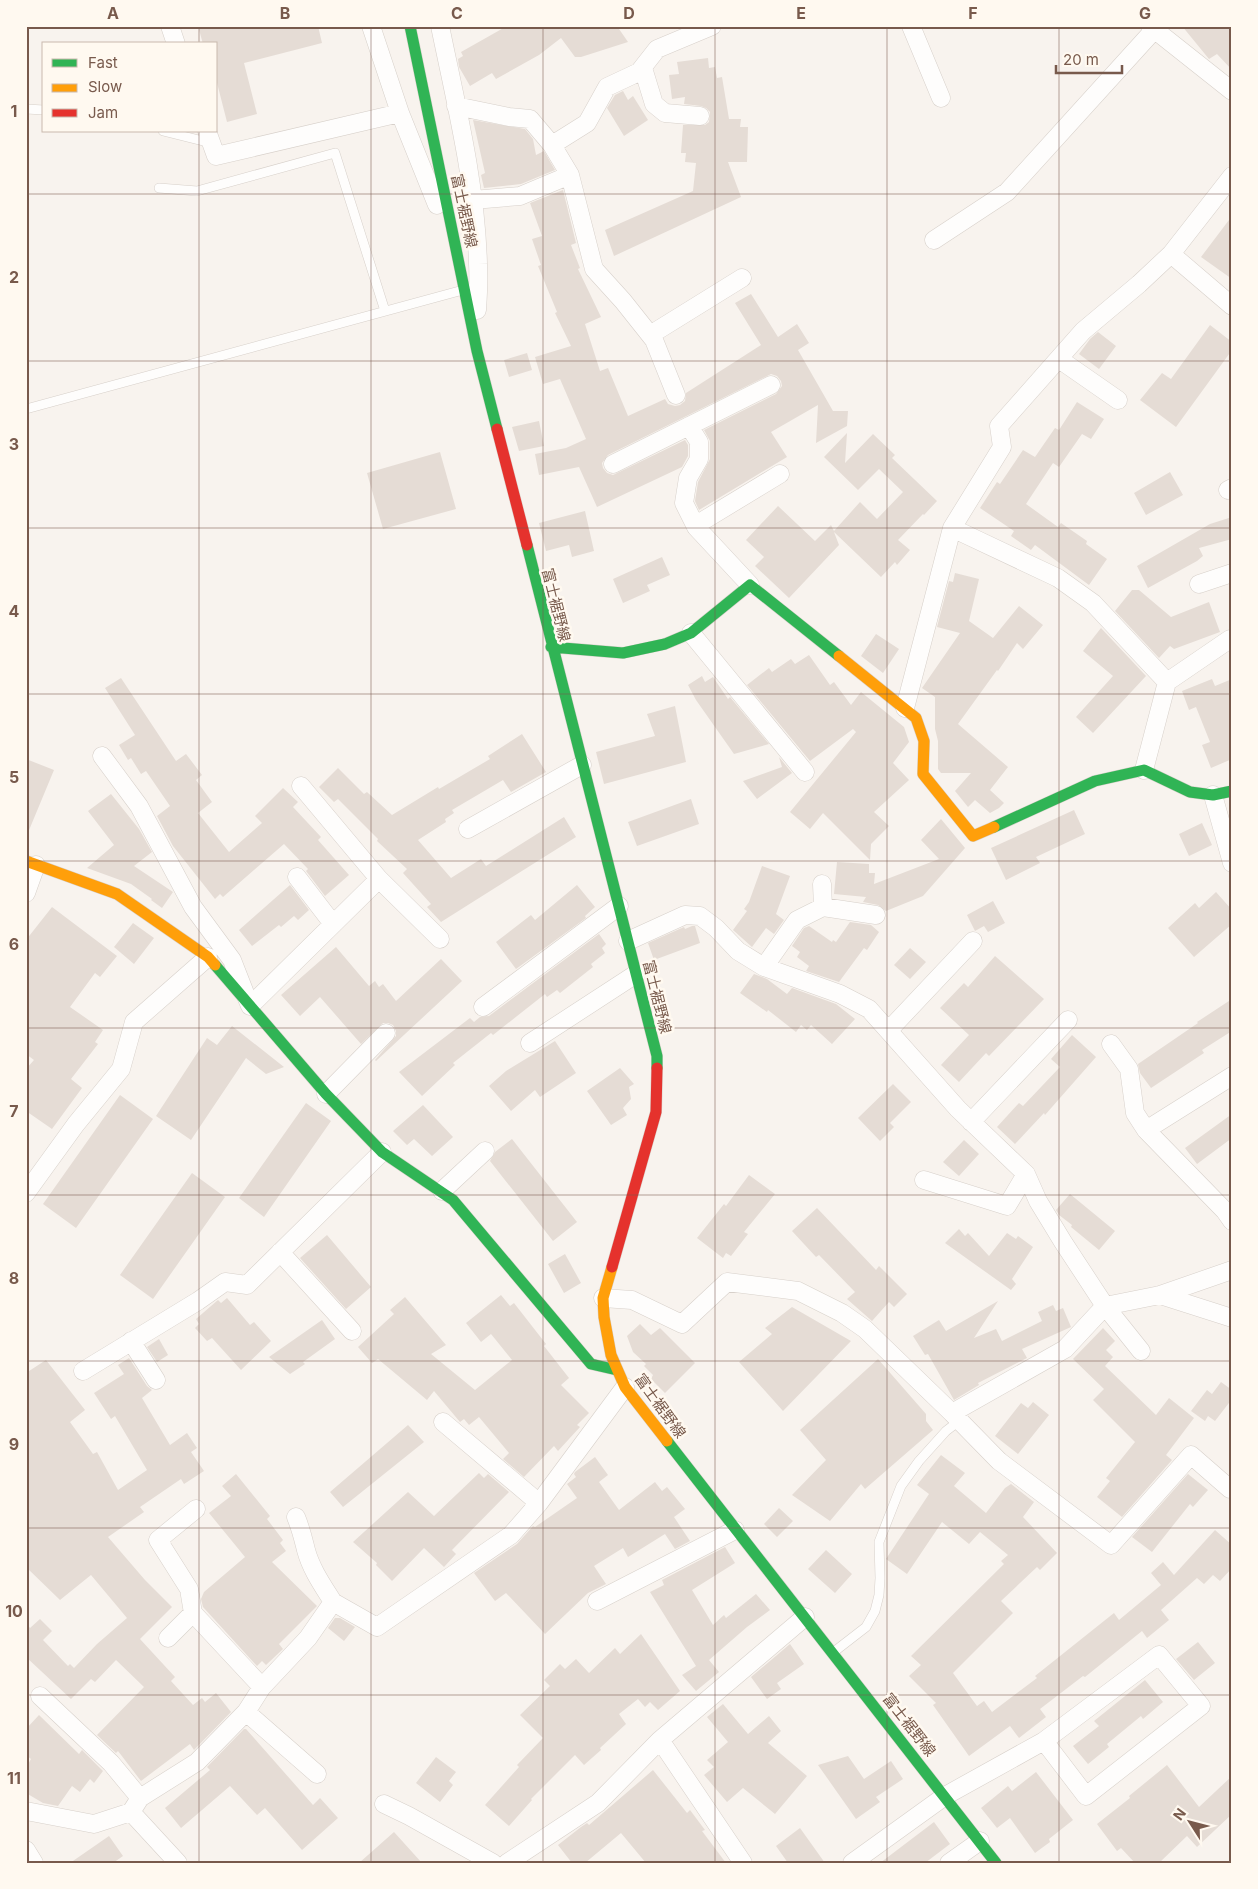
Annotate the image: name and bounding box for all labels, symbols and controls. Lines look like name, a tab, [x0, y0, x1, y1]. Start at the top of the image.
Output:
text: A	[107, 3, 119, 23]
text: B	[280, 3, 290, 23]
text: C	[451, 3, 463, 23]
text: D	[623, 3, 635, 23]
text: E	[796, 3, 806, 23]
text: F	[968, 3, 978, 23]
text: G	[1139, 3, 1151, 23]
legend	[42, 42, 218, 132]
scale bar	[1056, 42, 1122, 74]
text: 20 m	[1063, 50, 1099, 69]
text: Fast	[88, 53, 118, 72]
text: Slow	[88, 77, 122, 96]
text: 1	[11, 101, 17, 121]
text: Jam	[88, 103, 118, 122]
street label: 富士裾野線	[447, 172, 482, 250]
text: 2	[9, 267, 19, 287]
text: 3	[9, 434, 19, 454]
street label: 富士裾野線	[538, 566, 575, 644]
text: 4	[9, 601, 20, 621]
text: 5	[9, 767, 19, 787]
text: 6	[9, 934, 19, 954]
street label: 富士裾野線	[639, 958, 676, 1036]
text: 7	[9, 1101, 19, 1121]
text: 8	[9, 1268, 19, 1288]
street label: 富士裾野線	[631, 1370, 690, 1442]
text: 9	[9, 1434, 19, 1454]
text: 10	[5, 1601, 23, 1621]
street label: 富士裾野線	[879, 1689, 940, 1760]
text: 11	[7, 1768, 21, 1788]
north arrow	[1166, 1796, 1216, 1846]
text: N	[1169, 1805, 1189, 1823]

